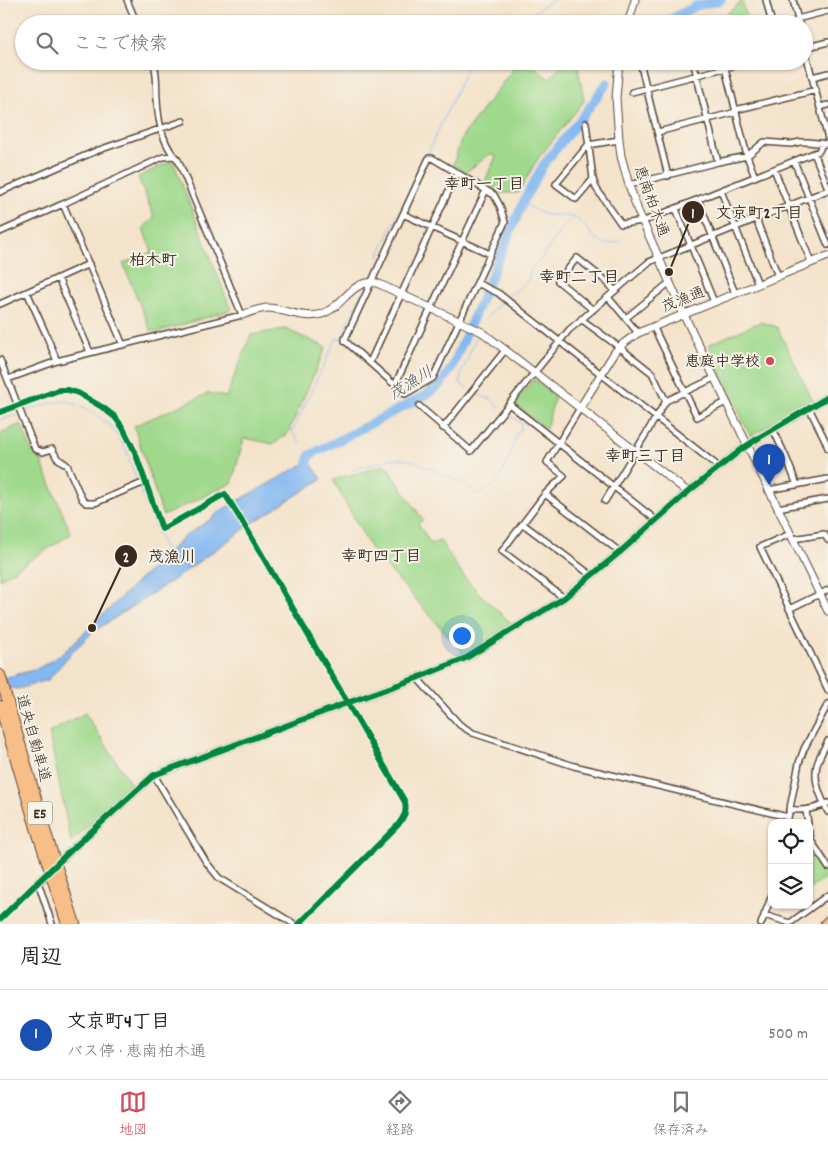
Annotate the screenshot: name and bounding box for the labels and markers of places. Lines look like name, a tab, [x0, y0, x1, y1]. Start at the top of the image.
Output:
callout: 文京町2丁目	[681, 197, 813, 228]
place label: 恵庭中学校	[685, 352, 760, 374]
marker: 恵庭中学校	[764, 355, 776, 367]
pin: 1	[753, 444, 785, 485]
callout: 茂漁川	[113, 541, 206, 572]

